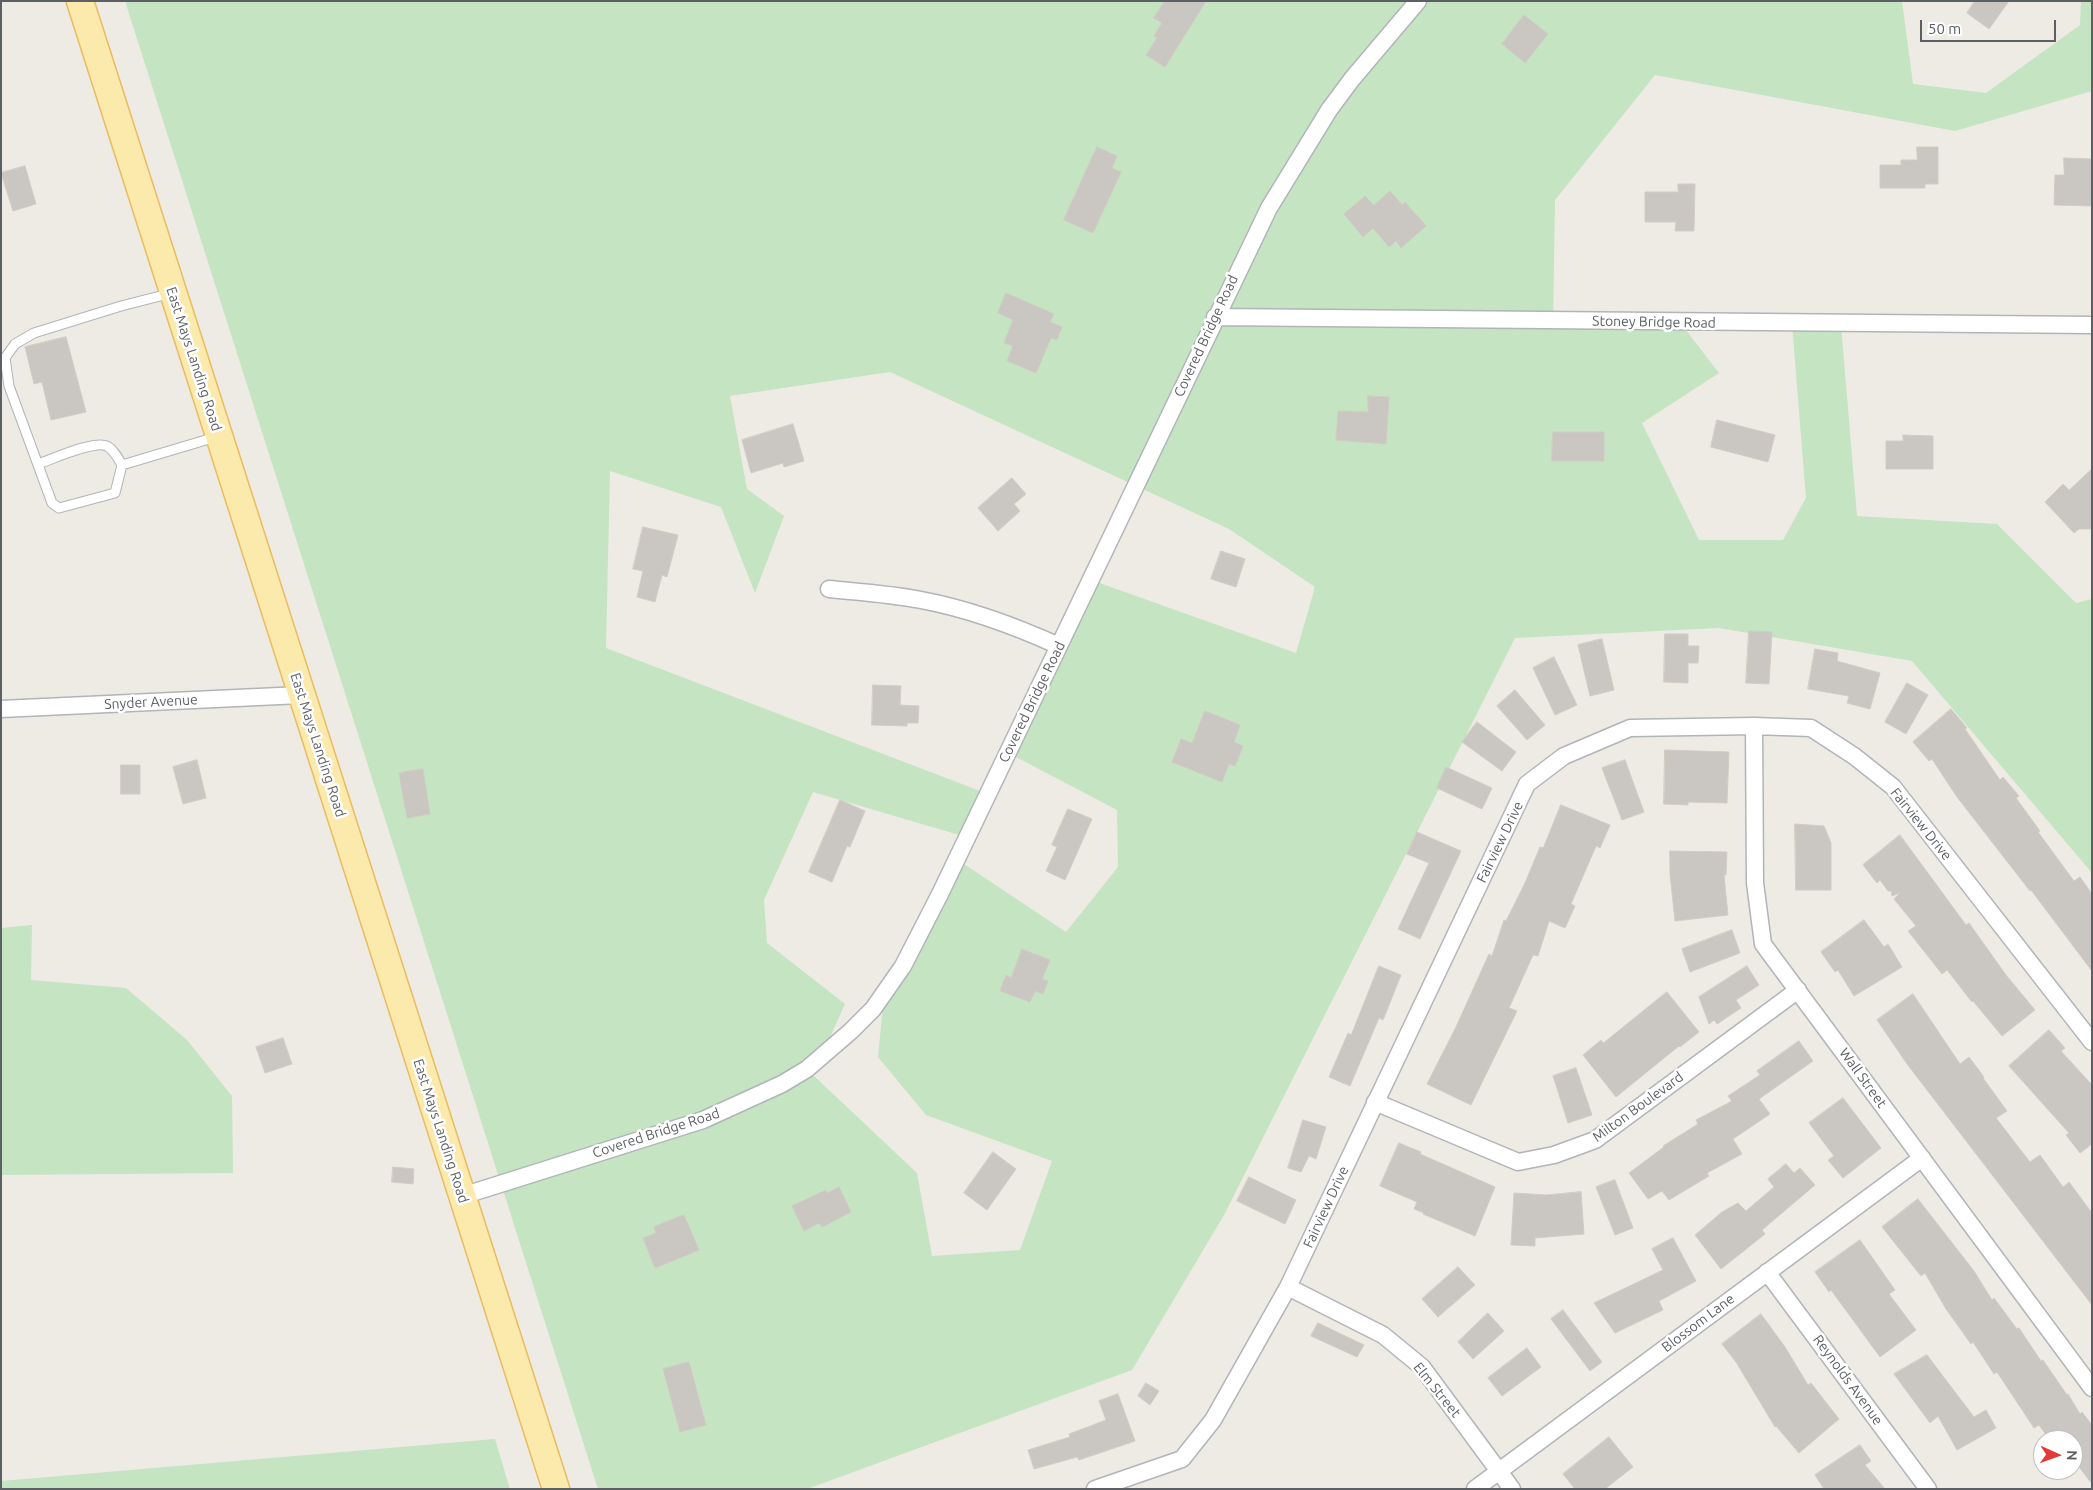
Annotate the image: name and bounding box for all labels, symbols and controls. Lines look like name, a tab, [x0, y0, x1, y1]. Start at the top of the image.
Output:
scale bar	[1923, 10, 2059, 42]
text: 50 m	[1928, 20, 1961, 37]
street label: Covered Bridge Road	[1170, 272, 1242, 400]
street label: East Mays Landing Road	[163, 285, 225, 433]
street label: Stoney Bridge Road	[1592, 313, 1716, 331]
street label: Covered Bridge Road	[995, 639, 1069, 765]
street label: East Mays Landing Road	[287, 671, 349, 819]
street label: Snyder Avenue	[104, 691, 198, 713]
street label: Fairview Drive	[1887, 784, 1955, 864]
street label: Fairview Drive	[1473, 799, 1527, 885]
street label: Wall Street	[1836, 1045, 1890, 1111]
street label: East Mays Landing Road	[410, 1057, 472, 1205]
street label: Milton Boulevard	[1589, 1068, 1687, 1146]
street label: Covered Bridge Road	[590, 1105, 722, 1161]
street label: Fairview Drive	[1300, 1163, 1352, 1251]
street label: Blossom Lane	[1658, 1290, 1738, 1356]
street label: Reynolds Avenue	[1810, 1332, 1886, 1428]
street label: Elm Street	[1410, 1359, 1464, 1421]
north arrow	[2033, 1430, 2083, 1480]
text: N	[2064, 1450, 2080, 1461]

